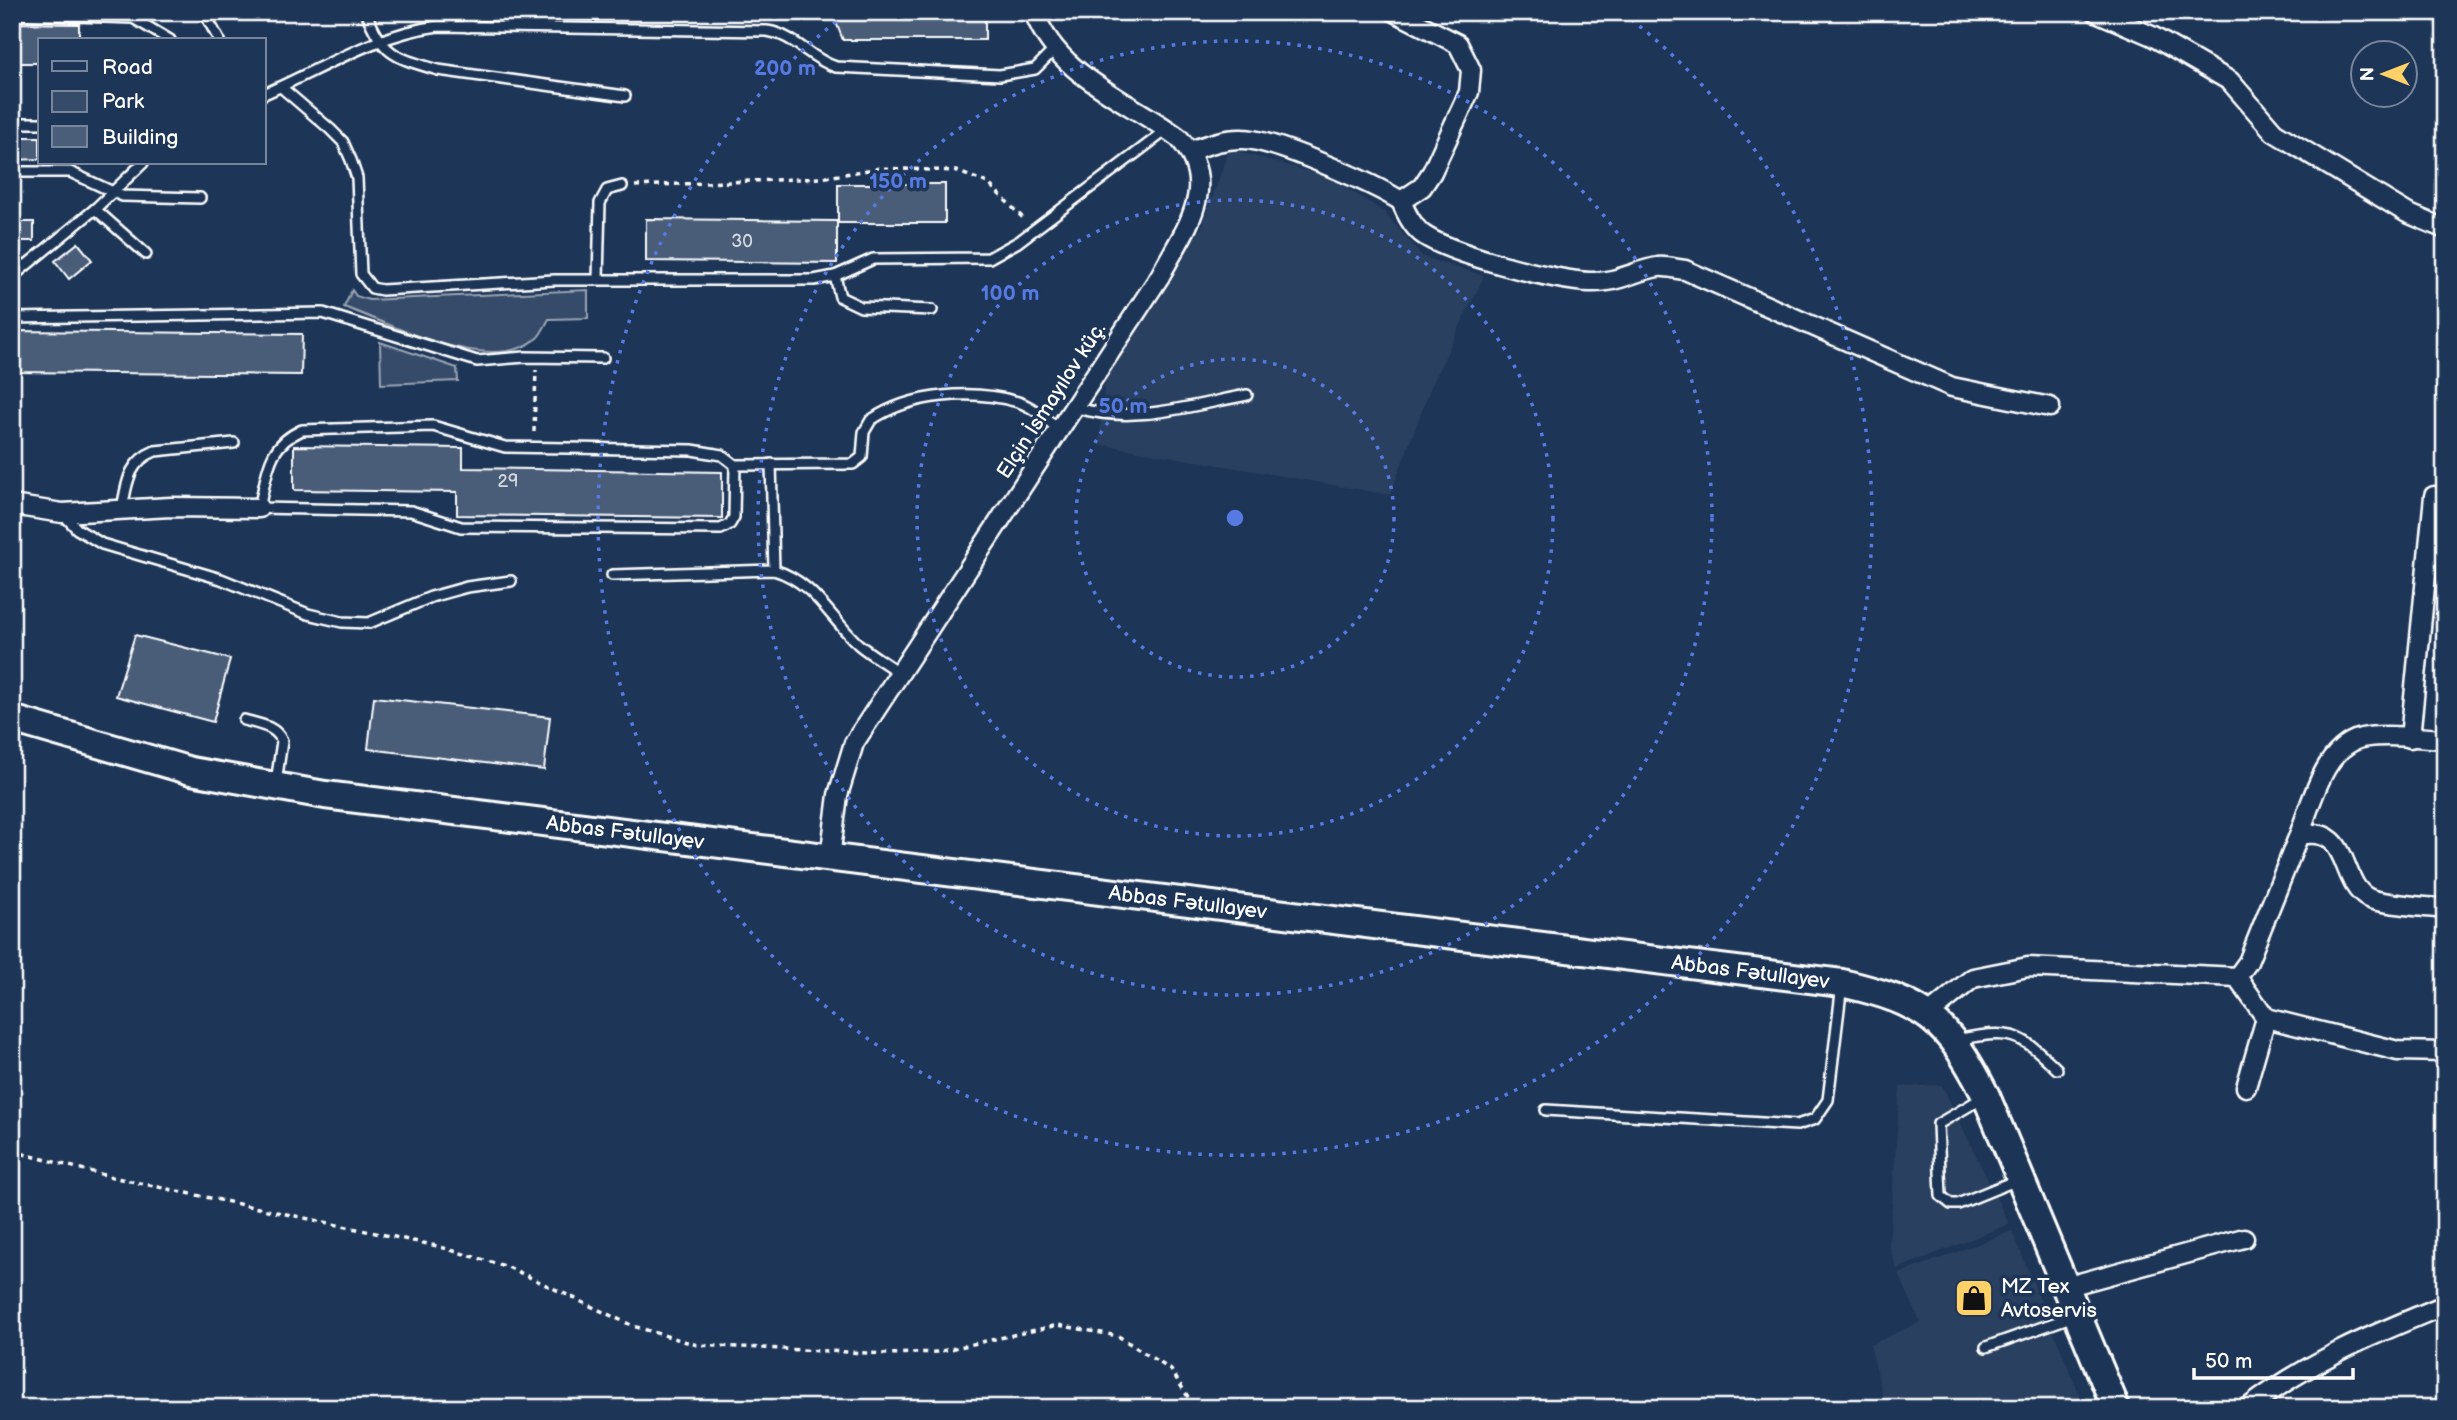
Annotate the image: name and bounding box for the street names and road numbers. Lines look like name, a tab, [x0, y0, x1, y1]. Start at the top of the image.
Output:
street label: Elçin İsmayılov küç.	[992, 317, 1111, 483]
street label: Abbas Fətullayev	[545, 811, 706, 855]
street label: Abbas Fətullayev	[1107, 880, 1269, 925]
street label: Abbas Fətullayev	[1670, 950, 1832, 994]

